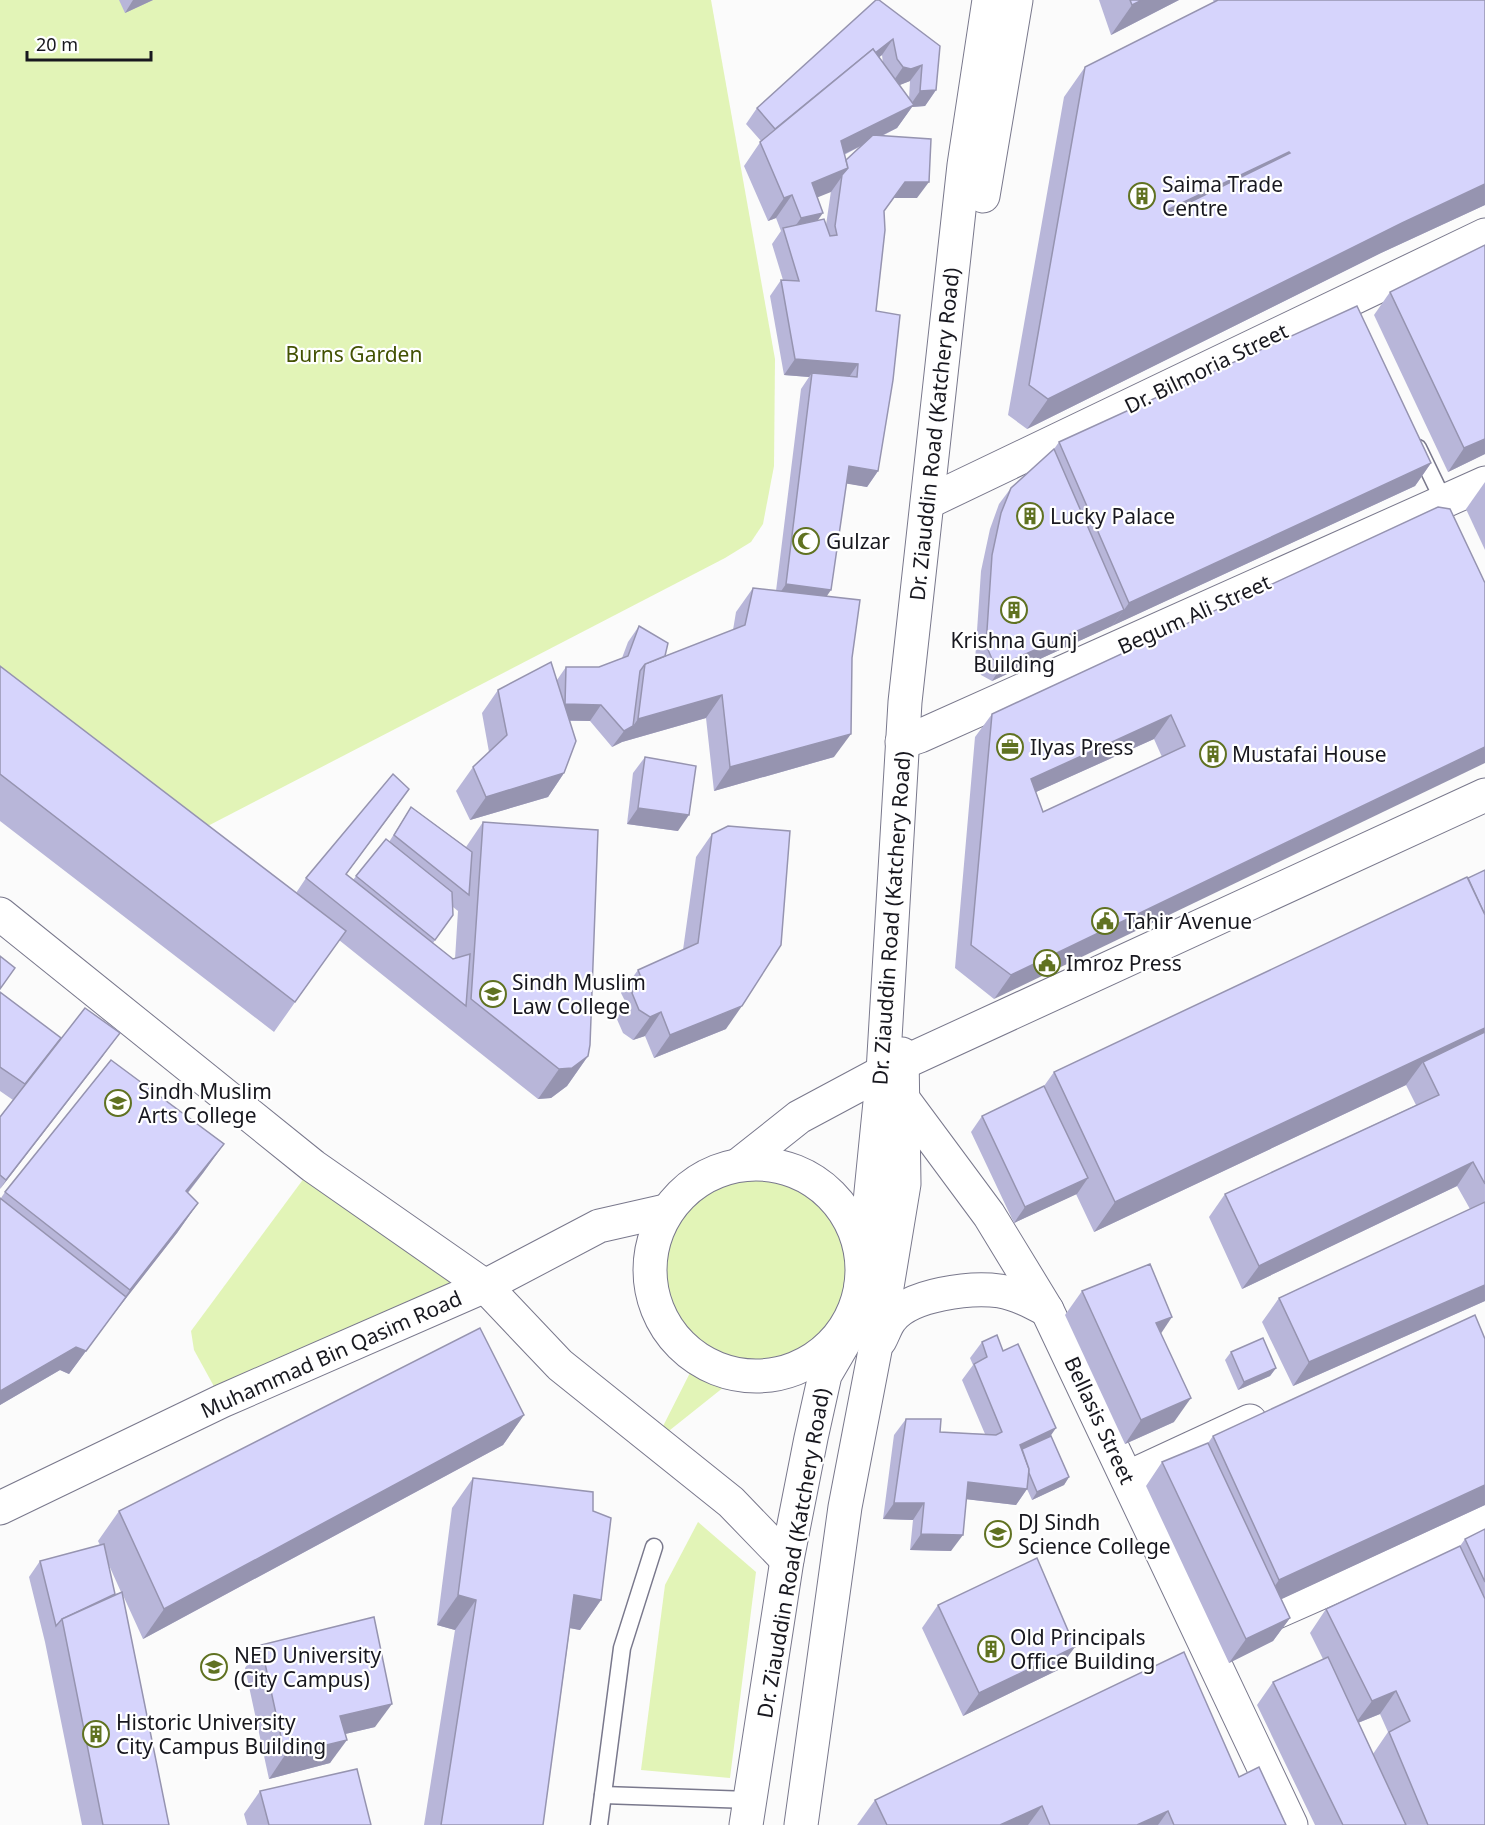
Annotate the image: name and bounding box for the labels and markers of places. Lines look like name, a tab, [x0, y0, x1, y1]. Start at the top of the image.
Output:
place label: Saima Trade Centre	[1162, 170, 1283, 222]
building icon: Saima Trade Centre	[1127, 181, 1157, 211]
building icon: Lucky Palace	[1015, 501, 1045, 531]
place label: Lucky Palace	[1050, 502, 1175, 530]
mosque icon: Gulzar	[791, 526, 821, 556]
place label: Gulzar	[826, 527, 890, 555]
building icon: Krishna Gunj Building	[999, 595, 1029, 625]
place label: Krishna Gunj Building	[950, 626, 1078, 678]
office icon: Ilyas Press	[995, 732, 1025, 762]
place label: Ilyas Press	[1030, 733, 1133, 761]
building icon: Mustafai House	[1198, 739, 1228, 769]
place label: Mustafai House	[1232, 740, 1386, 768]
public building icon: Tahir Avenue	[1090, 906, 1120, 936]
place label: Tahir Avenue	[1124, 907, 1252, 935]
public building icon: Imroz Press	[1032, 948, 1062, 978]
place label: Imroz Press	[1066, 949, 1182, 977]
place label: Sindh Muslim Law College	[512, 968, 646, 1020]
school or university icon: Sindh Muslim Law College	[478, 979, 508, 1009]
place label: Sindh Muslim Arts College	[138, 1077, 272, 1129]
school or university icon: Sindh Muslim Arts College	[103, 1088, 133, 1118]
place label: DJ Sindh Science College	[1018, 1508, 1171, 1560]
school or university icon: DJ Sindh Science College	[983, 1519, 1013, 1549]
place label: Old Principals Office Building	[1010, 1623, 1155, 1675]
building icon: Old Principals Office Building	[976, 1634, 1006, 1664]
place label: NED University (City Campus)	[234, 1641, 381, 1693]
school or university icon: NED University (City Campus)	[199, 1652, 229, 1682]
place label: Historic University City Campus Building	[116, 1708, 326, 1760]
building icon: Historic University City Campus Building	[81, 1719, 111, 1749]

